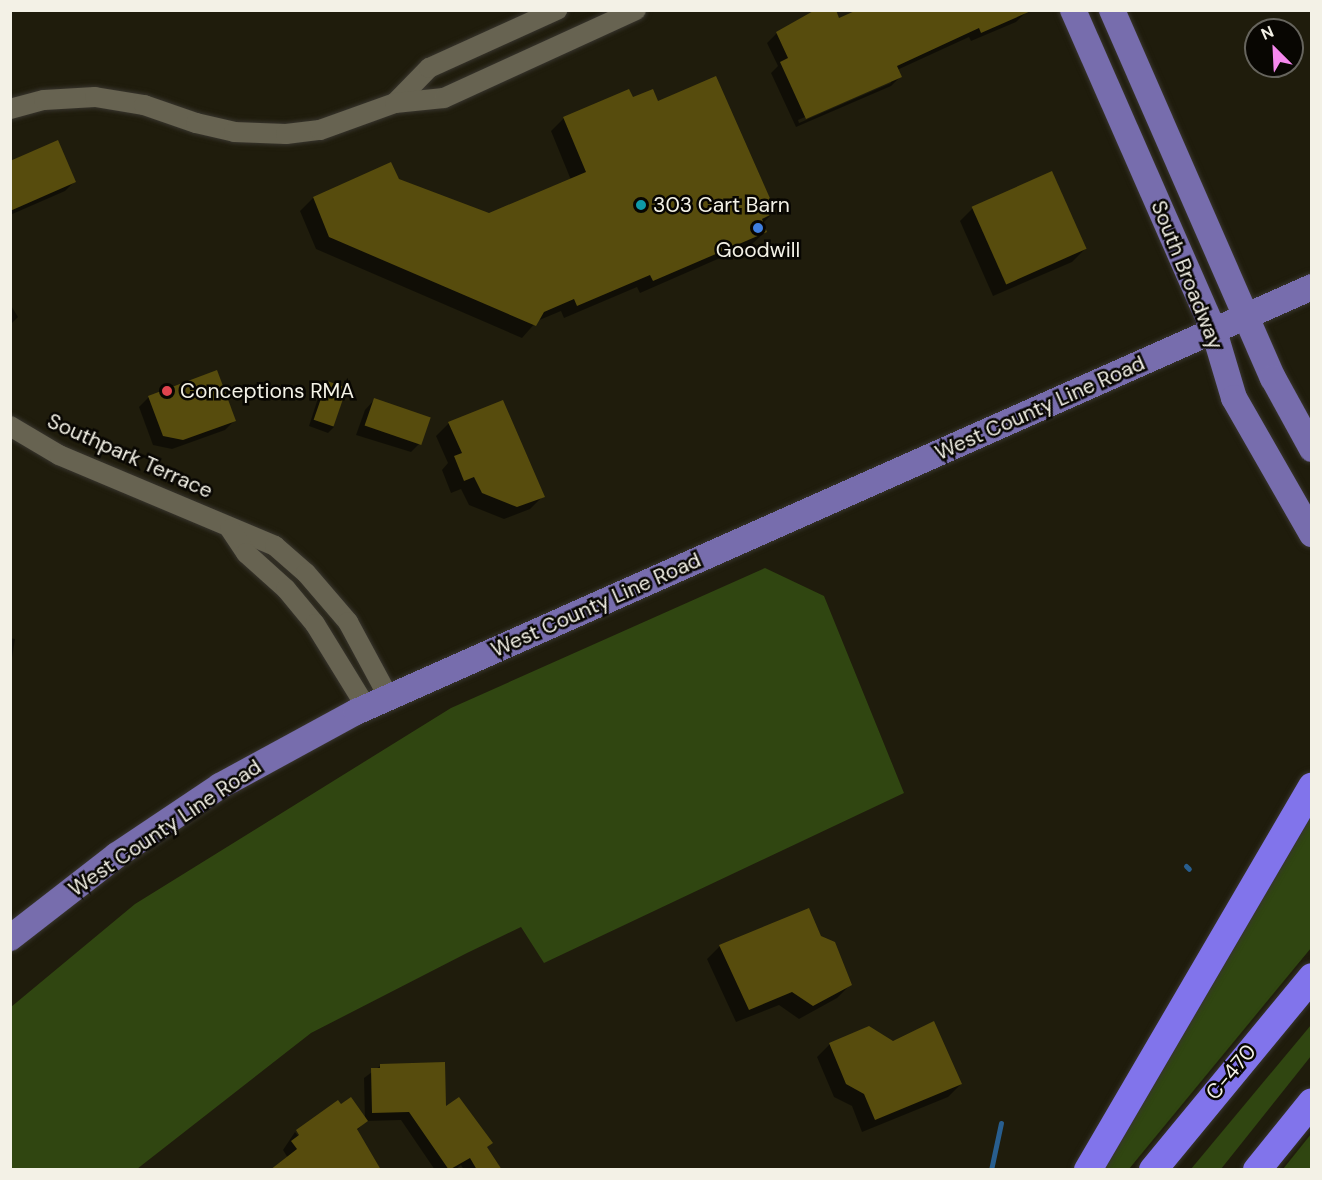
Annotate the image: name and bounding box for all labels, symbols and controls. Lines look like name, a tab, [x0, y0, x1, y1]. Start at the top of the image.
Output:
north arrow	[1244, 18, 1304, 78]
text: N	[1258, 21, 1277, 45]
place label: 303 Cart Barn	[653, 192, 790, 218]
street label: South Broadway	[1146, 197, 1228, 353]
marker: 303 Cart Barn	[634, 198, 648, 212]
marker: Goodwill	[751, 221, 765, 235]
place label: Goodwill	[716, 237, 800, 263]
street label: West County Line Road	[931, 350, 1149, 466]
place label: Conceptions RMA	[180, 378, 354, 404]
marker: Conceptions RMA	[158, 382, 176, 400]
street label: Southpark Terrace	[43, 408, 217, 504]
street label: West County Line Road	[487, 547, 705, 663]
street label: West County Line Road	[64, 754, 266, 902]
street label: C-470	[1201, 1039, 1261, 1105]

